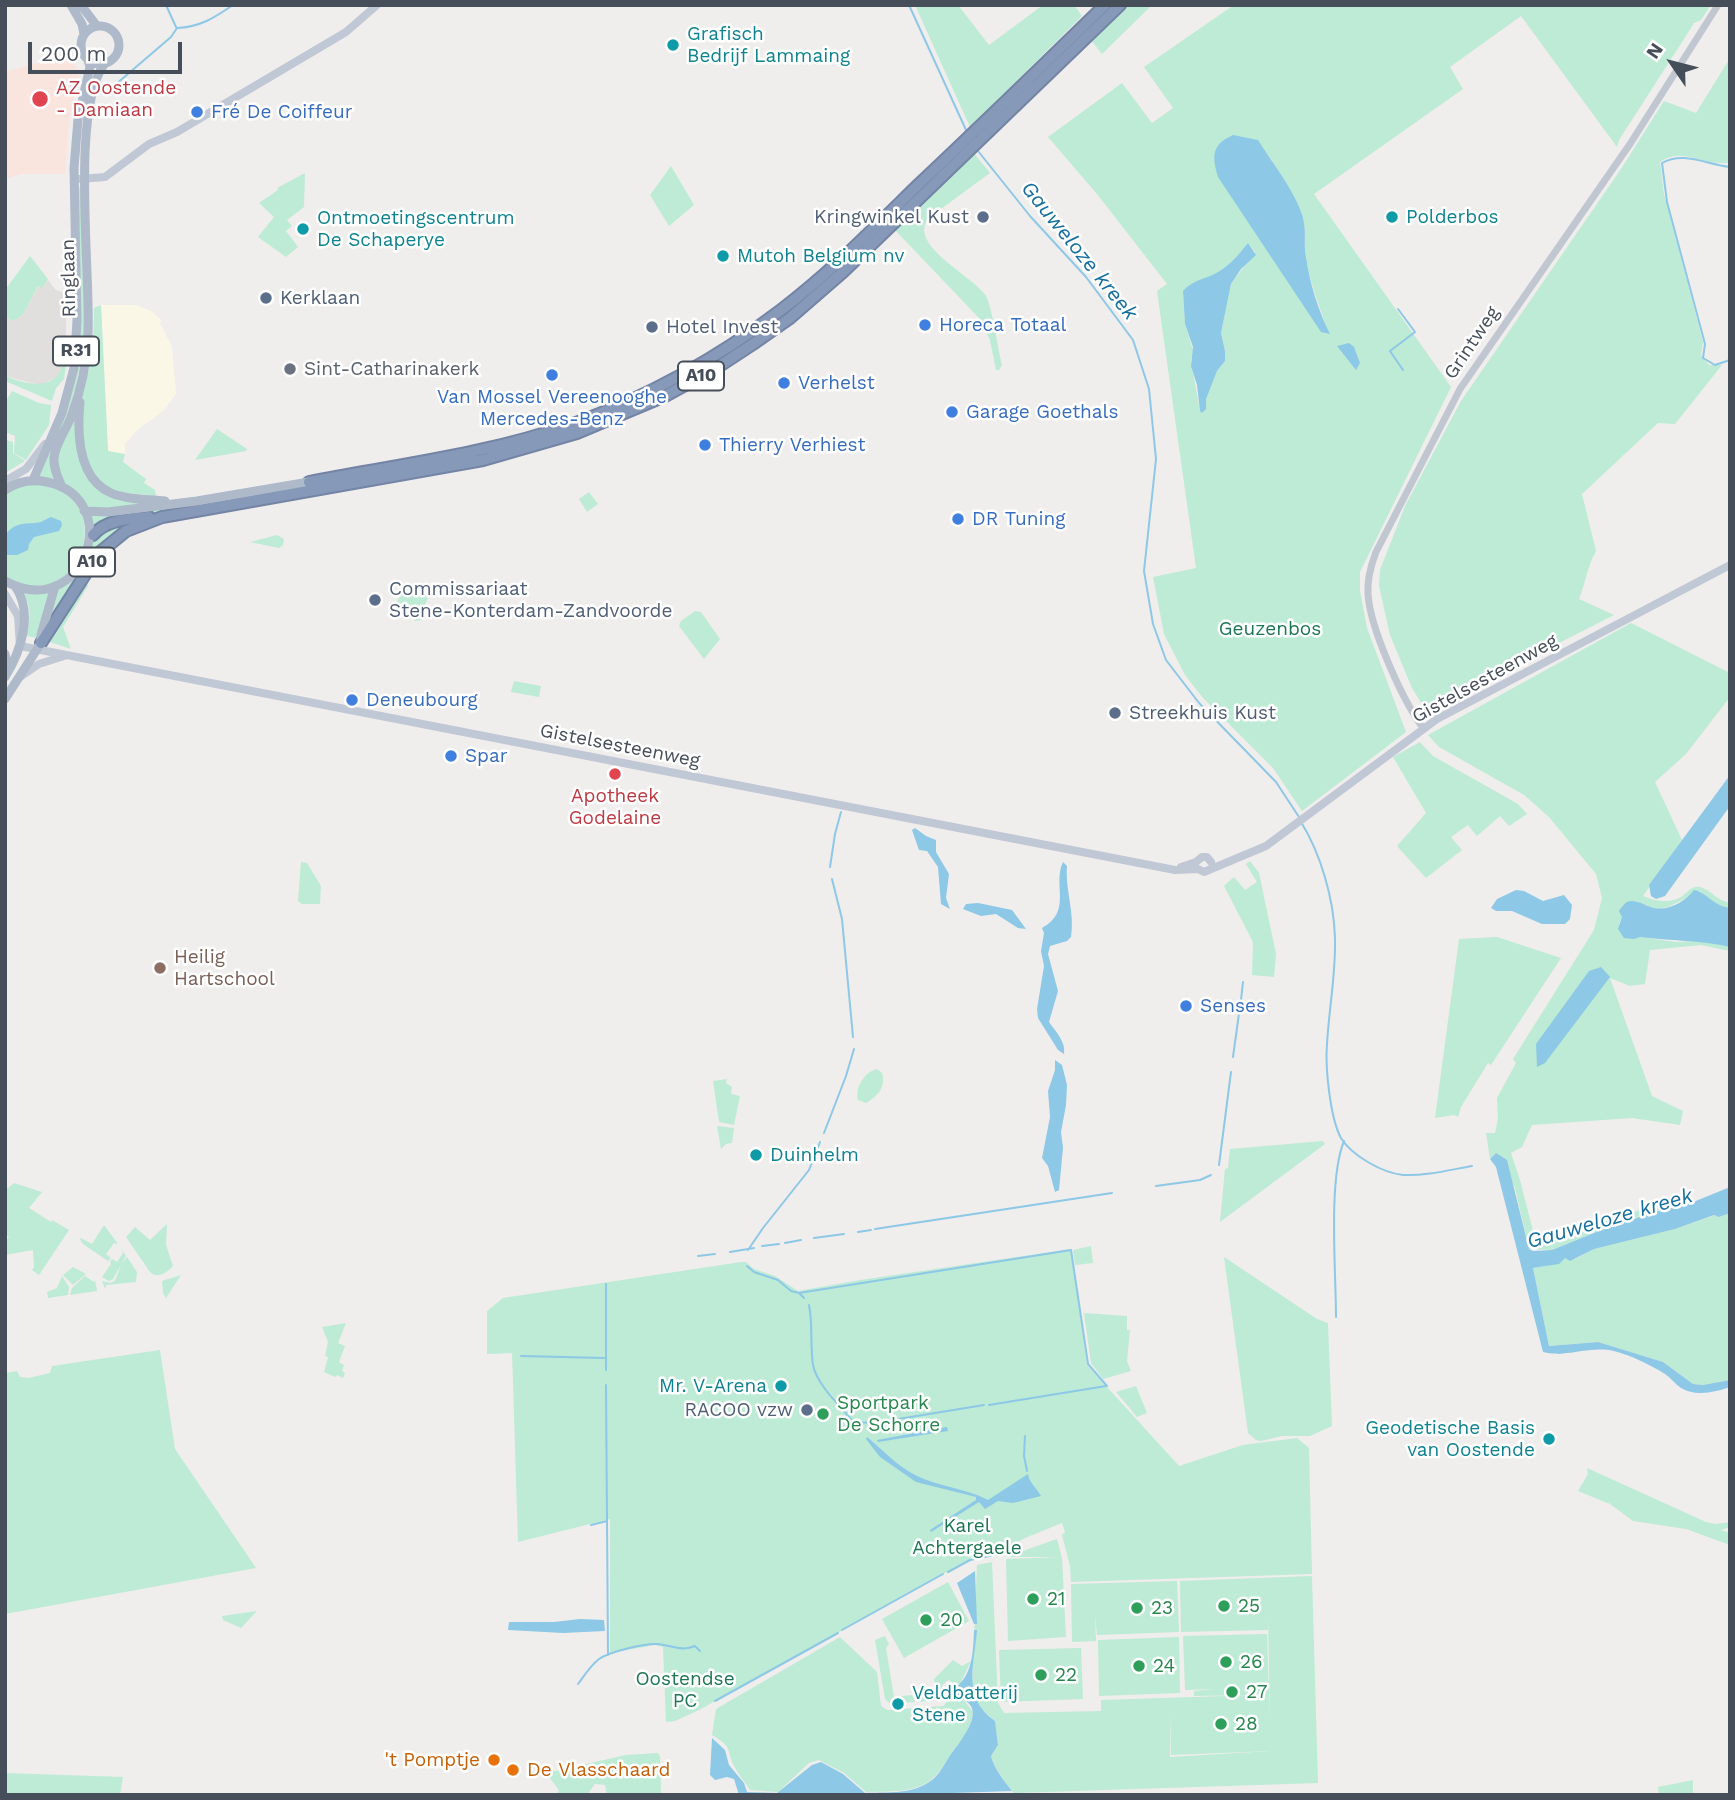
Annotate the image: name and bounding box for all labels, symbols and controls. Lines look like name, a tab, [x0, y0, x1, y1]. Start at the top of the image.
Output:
place label: Grafisch Bedrijf Lammaing	[687, 23, 850, 67]
scale bar	[32, 28, 186, 72]
north arrow	[1637, 28, 1707, 98]
marker: Grafisch Bedrijf Lammaing	[665, 37, 681, 53]
text: N	[1641, 38, 1668, 63]
text: 200 m	[41, 41, 107, 66]
place label: AZ Oostende - Damiaan	[56, 77, 176, 121]
marker: AZ Oostende - Damiaan	[30, 89, 50, 109]
place label: Fré De Coiffeur	[211, 101, 352, 123]
marker: Fré De Coiffeur	[189, 104, 205, 120]
water label: Gauweloze kreek	[1015, 176, 1143, 326]
place label: Kringwinkel Kust	[814, 206, 969, 228]
place label: Polderbos	[1406, 206, 1499, 228]
place label: Ontmoetingscentrum De Schaperye	[317, 207, 515, 251]
marker: Kringwinkel Kust	[975, 209, 991, 225]
marker: Polderbos	[1384, 209, 1400, 225]
marker: Ontmoetingscentrum De Schaperye	[295, 221, 311, 237]
street label: Ringlaan	[57, 239, 81, 317]
place label: Mutoh Belgium nv	[737, 245, 904, 267]
marker: Mutoh Belgium nv	[715, 248, 731, 264]
place label: Kerklaan	[280, 287, 360, 309]
marker: Kerklaan	[258, 290, 274, 306]
street label: Grintweg	[1439, 302, 1505, 384]
place label: Horeca Totaal	[939, 314, 1066, 336]
place label: Hotel Invest	[666, 316, 778, 338]
marker: Horeca Totaal	[917, 317, 933, 333]
marker: Hotel Invest	[644, 319, 660, 335]
road number: R31	[53, 337, 99, 366]
place label: Sint-Catharinakerk	[304, 358, 479, 380]
marker: Sint-Catharinakerk	[282, 361, 298, 377]
road number: A10	[678, 362, 724, 390]
marker: Van Mossel Vereenooghe Mercedes-Benz	[544, 367, 560, 383]
place label: Verhelst	[798, 372, 875, 394]
marker: Verhelst	[776, 375, 792, 391]
place label: Van Mossel Vereenooghe Mercedes-Benz	[437, 386, 667, 430]
place label: Garage Goethals	[966, 401, 1118, 423]
marker: Garage Goethals	[944, 404, 960, 420]
place label: Thierry Verhiest	[719, 434, 866, 456]
marker: Thierry Verhiest	[697, 437, 713, 453]
place label: DR Tuning	[972, 508, 1065, 530]
marker: DR Tuning	[950, 511, 966, 527]
road number: A10	[69, 548, 115, 576]
place label: Commissariaat Stene-Konterdam-Zandvoorde	[389, 578, 672, 622]
marker: Commissariaat Stene-Konterdam-Zandvoorde	[367, 592, 383, 608]
park label: Geuzenbos	[1219, 618, 1321, 640]
street label: Gistelsesteenweg	[1408, 630, 1562, 728]
place label: Deneubourg	[366, 689, 478, 711]
marker: Deneubourg	[344, 692, 360, 708]
place label: Streekhuis Kust	[1129, 702, 1276, 724]
marker: Streekhuis Kust	[1107, 705, 1123, 721]
street label: Gistelsesteenweg	[538, 719, 702, 773]
place label: Spar	[465, 745, 508, 767]
marker: Spar	[443, 748, 459, 764]
marker: Apotheek Godelaine	[607, 766, 623, 782]
place label: Apotheek Godelaine	[569, 785, 661, 829]
place label: Heilig Hartschool	[174, 946, 275, 990]
marker: Heilig Hartschool	[152, 960, 168, 976]
place label: Senses	[1200, 995, 1266, 1017]
marker: Senses	[1178, 998, 1194, 1014]
place label: Duinhelm	[770, 1144, 859, 1166]
marker: Duinhelm	[748, 1147, 764, 1163]
water label: Gauweloze kreek	[1524, 1183, 1696, 1255]
place label: Mr. V-Arena	[659, 1375, 767, 1397]
marker: Mr. V-Arena	[773, 1378, 789, 1394]
place label: Sportpark De Schorre	[837, 1392, 940, 1436]
place label: RACOO vzw	[684, 1399, 793, 1421]
marker: RACOO vzw	[799, 1402, 815, 1418]
marker: Sportpark De Schorre	[815, 1406, 831, 1422]
place label: Geodetische Basis van Oostende	[1365, 1417, 1535, 1461]
marker: Geodetische Basis van Oostende	[1541, 1431, 1557, 1447]
park label: Karel Achtergaele	[912, 1515, 1022, 1559]
place label: 21	[1047, 1588, 1065, 1610]
marker: 21	[1025, 1591, 1041, 1607]
place label: 25	[1238, 1595, 1260, 1617]
place label: 23	[1151, 1597, 1173, 1619]
marker: 25	[1216, 1598, 1232, 1614]
marker: 23	[1129, 1600, 1145, 1616]
place label: 20	[940, 1609, 963, 1631]
marker: 20	[918, 1612, 934, 1628]
place label: 26	[1240, 1651, 1263, 1673]
marker: 26	[1218, 1654, 1234, 1670]
place label: 24	[1153, 1655, 1175, 1677]
marker: 24	[1131, 1658, 1147, 1674]
place label: 22	[1055, 1664, 1077, 1686]
marker: 22	[1033, 1667, 1049, 1683]
park label: Oostendse PC	[635, 1668, 735, 1712]
place label: 27	[1246, 1681, 1267, 1703]
place label: Veldbatterij Stene	[912, 1682, 1018, 1726]
marker: 27	[1224, 1684, 1240, 1700]
marker: Veldbatterij Stene	[890, 1696, 906, 1712]
place label: 28	[1235, 1713, 1258, 1735]
marker: 28	[1213, 1716, 1229, 1732]
place label: 't Pomptje	[384, 1749, 480, 1771]
marker: 't Pomptje	[486, 1752, 502, 1768]
place label: De Vlasschaard	[527, 1759, 670, 1781]
marker: De Vlasschaard	[505, 1762, 521, 1778]

